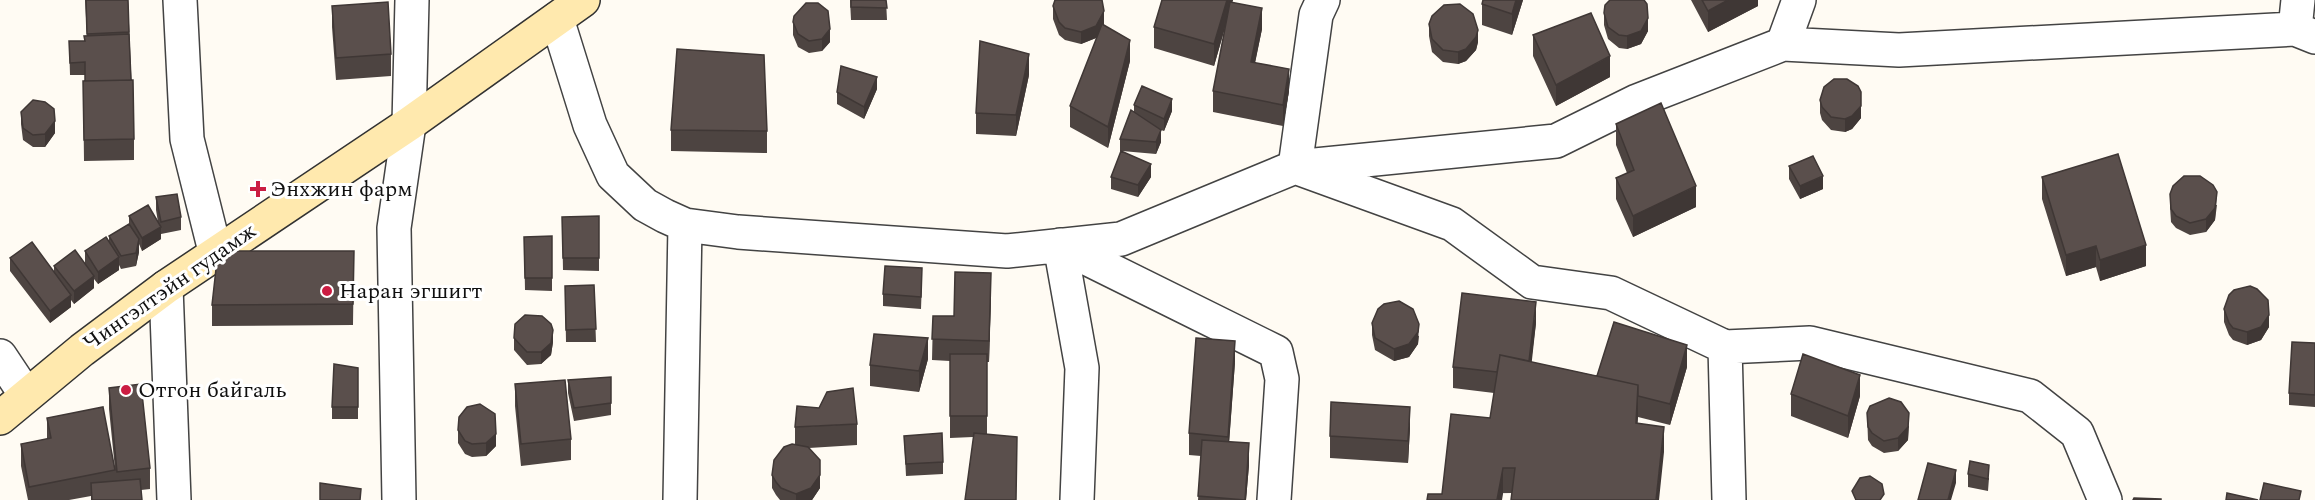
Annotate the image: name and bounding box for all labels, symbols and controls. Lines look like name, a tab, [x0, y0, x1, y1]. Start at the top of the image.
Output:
place label: Энхжин фарм	[270, 173, 413, 206]
marker: Энхжин фарм	[251, 182, 265, 196]
street label: Чингэлтэйн гудамж	[77, 215, 263, 359]
place label: Наран эгшигт	[339, 275, 482, 308]
marker: Наран эгшигт	[320, 284, 334, 298]
place label: Отгон байгаль	[138, 374, 287, 407]
marker: Отгон байгаль	[119, 383, 133, 397]

